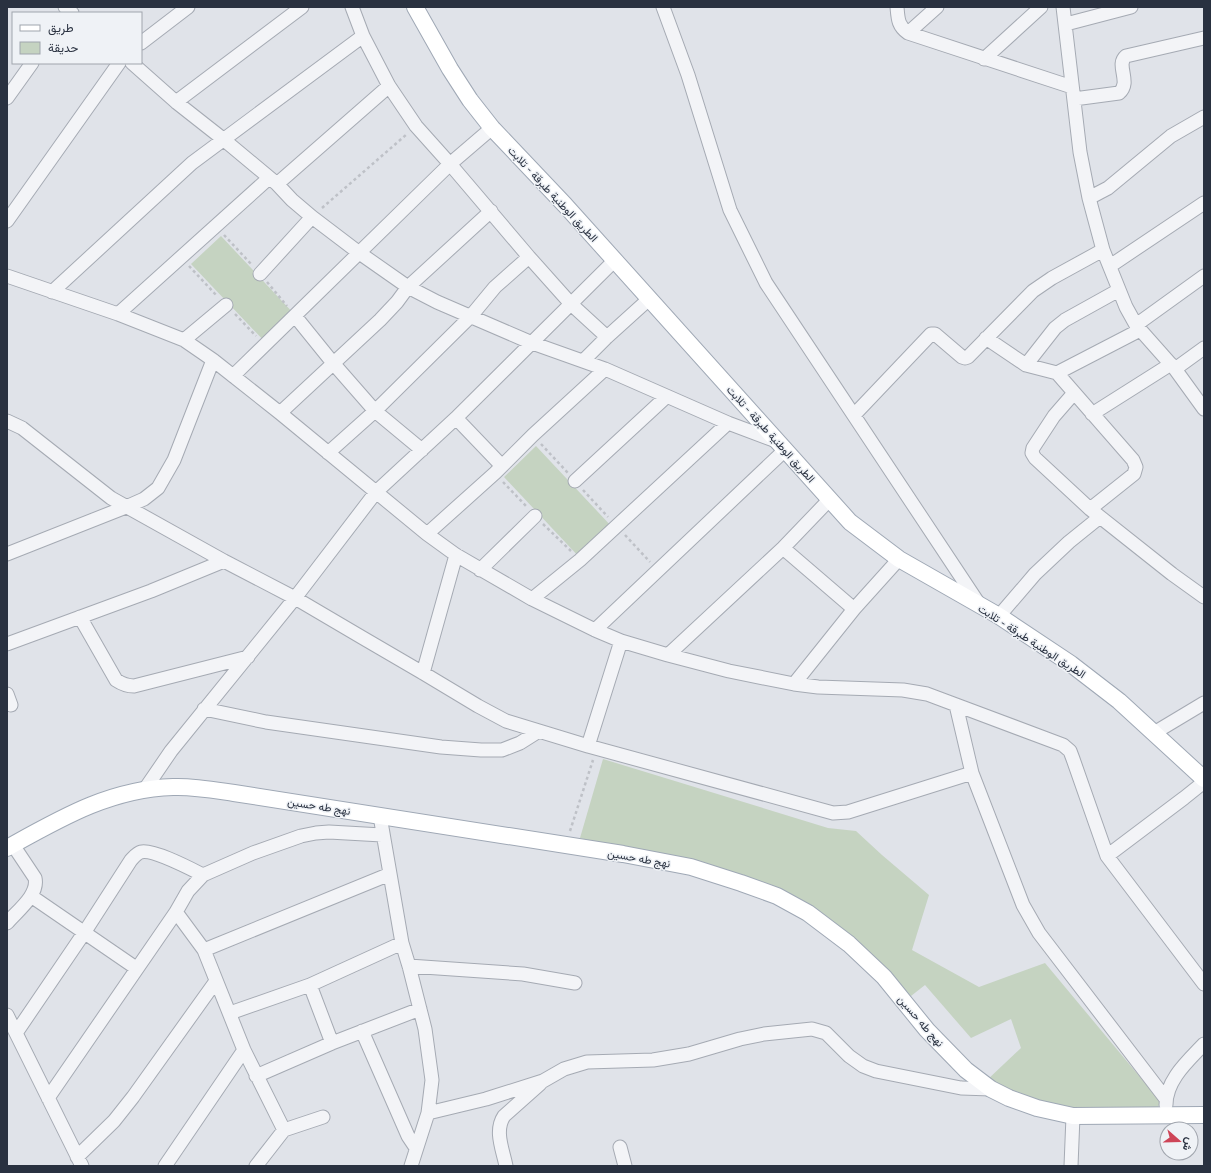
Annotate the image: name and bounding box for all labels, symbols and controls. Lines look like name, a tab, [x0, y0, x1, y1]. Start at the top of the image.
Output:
legend	[12, 12, 142, 64]
text: طريق	[48, 20, 74, 36]
text: حديقة	[48, 40, 78, 55]
street label: الطريق الوطنية طبرقة - تلابت	[505, 143, 601, 245]
street label: الطريق الوطنية طبرقة - تلابت	[724, 383, 818, 485]
street label: الطريق الوطنية طبرقة - تلابت	[976, 601, 1088, 681]
street label: نهج طه حسين	[286, 794, 352, 819]
street label: نهج طه حسين	[606, 846, 672, 871]
street label: نهج طه حسين	[894, 992, 947, 1050]
north arrow	[1159, 1121, 1199, 1161]
text: ش	[1180, 1136, 1197, 1153]

